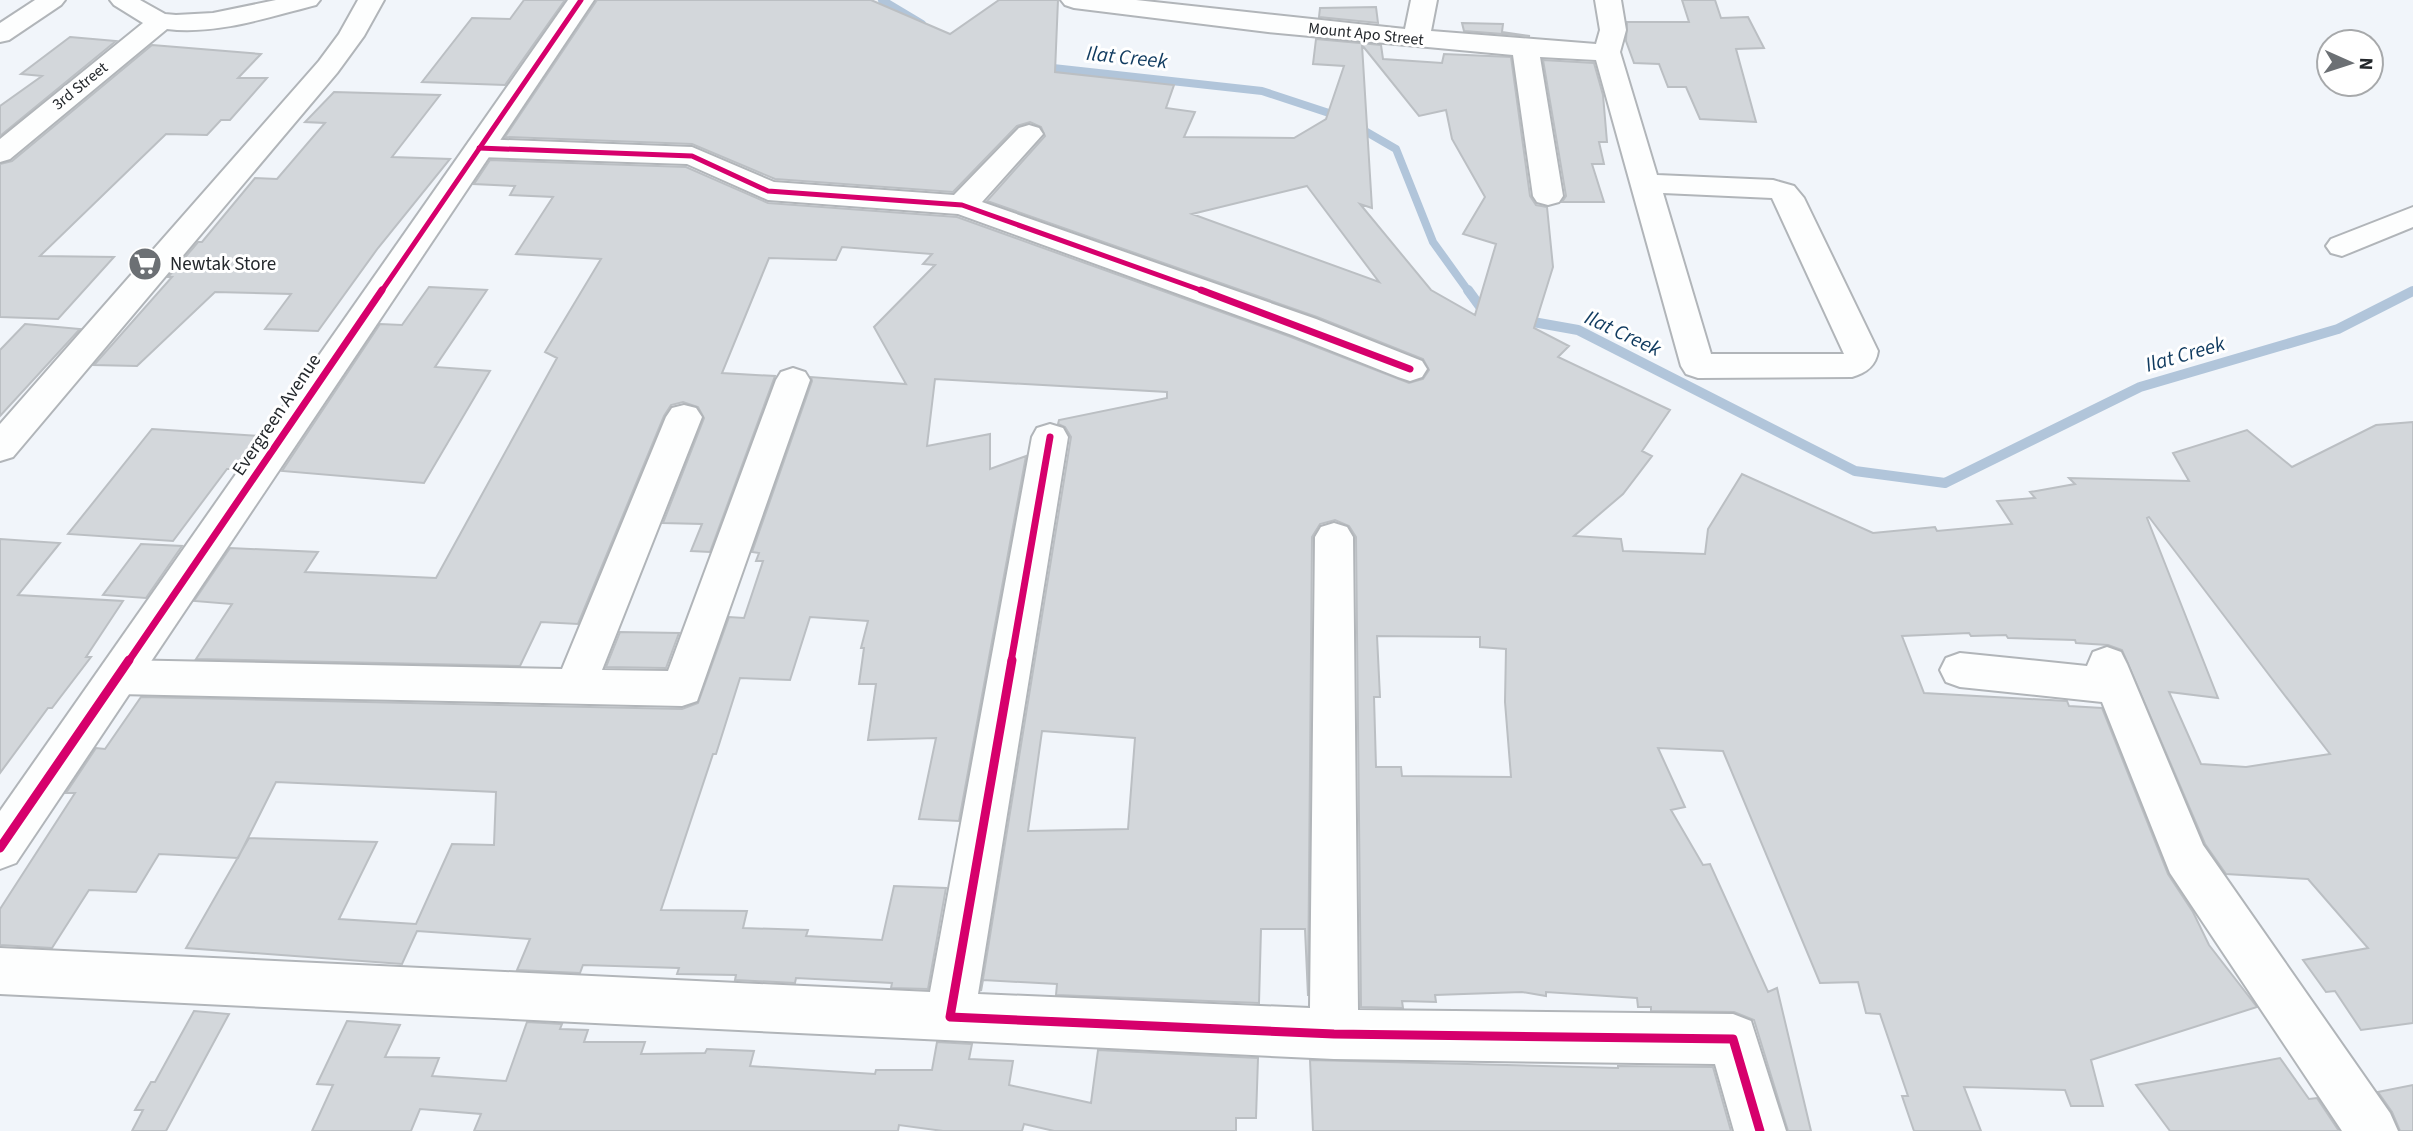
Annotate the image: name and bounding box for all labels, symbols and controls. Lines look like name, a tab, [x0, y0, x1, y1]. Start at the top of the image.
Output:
street label: Mount Apo Street	[1307, 17, 1425, 51]
north arrow	[2315, 28, 2385, 98]
water label: Ilat Creek	[1085, 38, 1170, 76]
street label: 3rd Street	[48, 56, 113, 115]
text: N	[2352, 57, 2379, 71]
supermarket icon: Newtak Store	[126, 245, 164, 283]
place label: Newtak Store	[170, 251, 276, 278]
water label: Ilat Creek	[1580, 302, 1667, 364]
water label: Ilat Creek	[2142, 328, 2229, 380]
street label: Evergreen Avenue	[226, 349, 328, 481]

